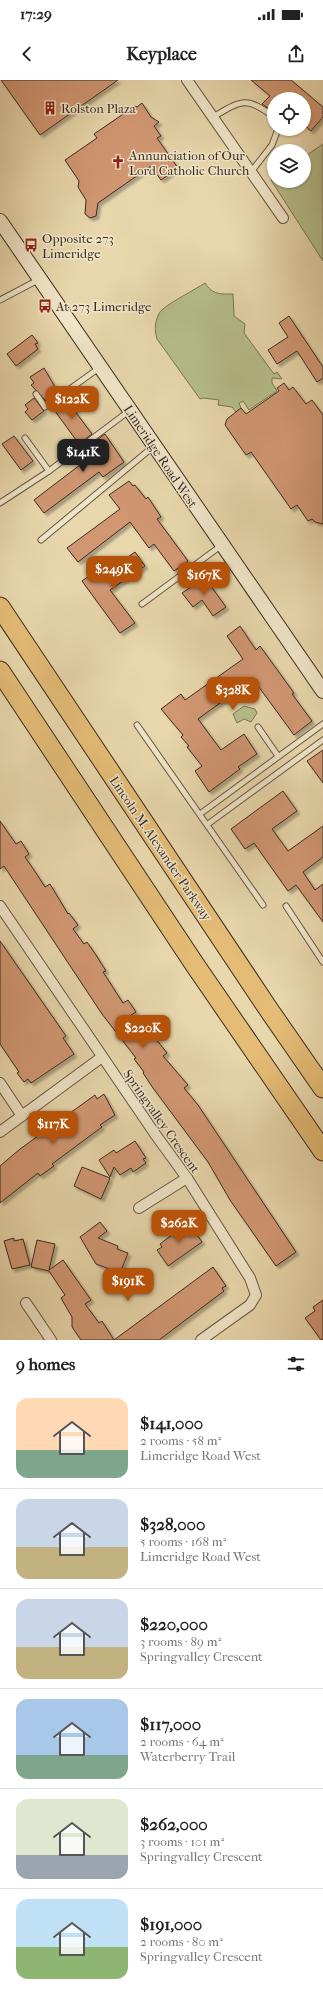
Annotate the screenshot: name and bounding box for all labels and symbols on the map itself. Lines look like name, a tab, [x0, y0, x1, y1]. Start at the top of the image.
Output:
building icon: Rolston Plaza	[42, 100, 58, 116]
place label: Rolston Plaza	[61, 101, 137, 116]
place label: Annunciation of Our Lord Catholic Church	[128, 148, 250, 178]
church icon: Annunciation of Our Lord Catholic Church	[110, 154, 126, 170]
place label: Opposite 273 Limeridge	[42, 231, 114, 261]
bus stop icon: Opposite 273 Limeridge	[23, 237, 39, 253]
bus stop icon: At 273 Limeridge	[37, 298, 53, 314]
place label: At 273 Limeridge	[55, 299, 152, 314]
pin: $122K	[44, 386, 100, 420]
street label: Limeridge Road West	[121, 402, 201, 511]
pin: $141K	[55, 439, 111, 473]
pin: $249K	[86, 556, 142, 590]
pin: $167K	[176, 562, 232, 596]
pin: $328K	[205, 677, 261, 711]
street label: Lincoln M. Alexander Parkway	[107, 773, 215, 924]
pin: $220K	[115, 1015, 171, 1049]
street label: Springvalley Crescent	[120, 1067, 203, 1176]
pin: $117K	[25, 1111, 81, 1145]
pin: $262K	[151, 1210, 207, 1244]
pin: $191K	[100, 1268, 156, 1302]

